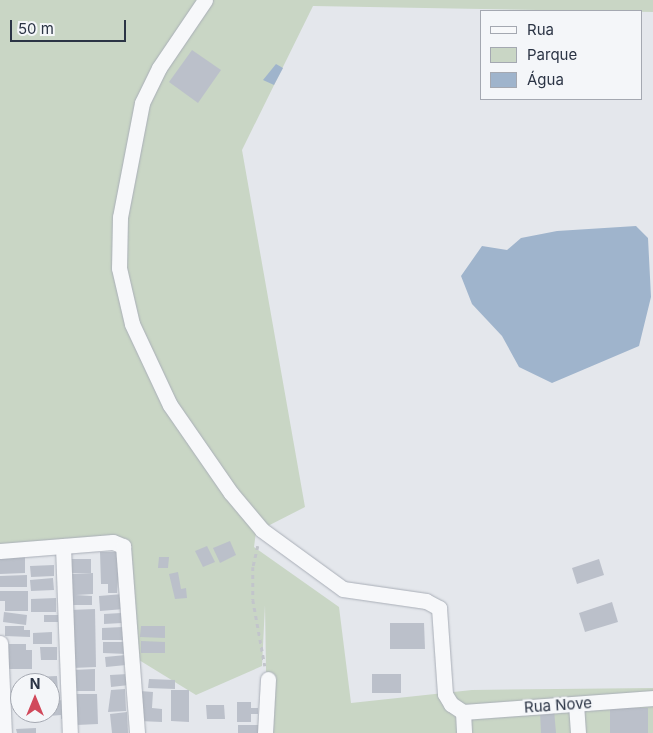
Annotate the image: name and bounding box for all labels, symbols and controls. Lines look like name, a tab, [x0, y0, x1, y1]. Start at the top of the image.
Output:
scale bar	[12, 10, 129, 42]
legend	[480, 10, 643, 100]
text: 50 m	[18, 19, 54, 38]
text: Rua	[527, 20, 554, 39]
text: Parque	[527, 45, 577, 64]
text: Água	[527, 70, 564, 89]
north arrow	[10, 673, 60, 723]
text: N	[30, 675, 40, 692]
street label: Rua Nove	[523, 694, 593, 716]

